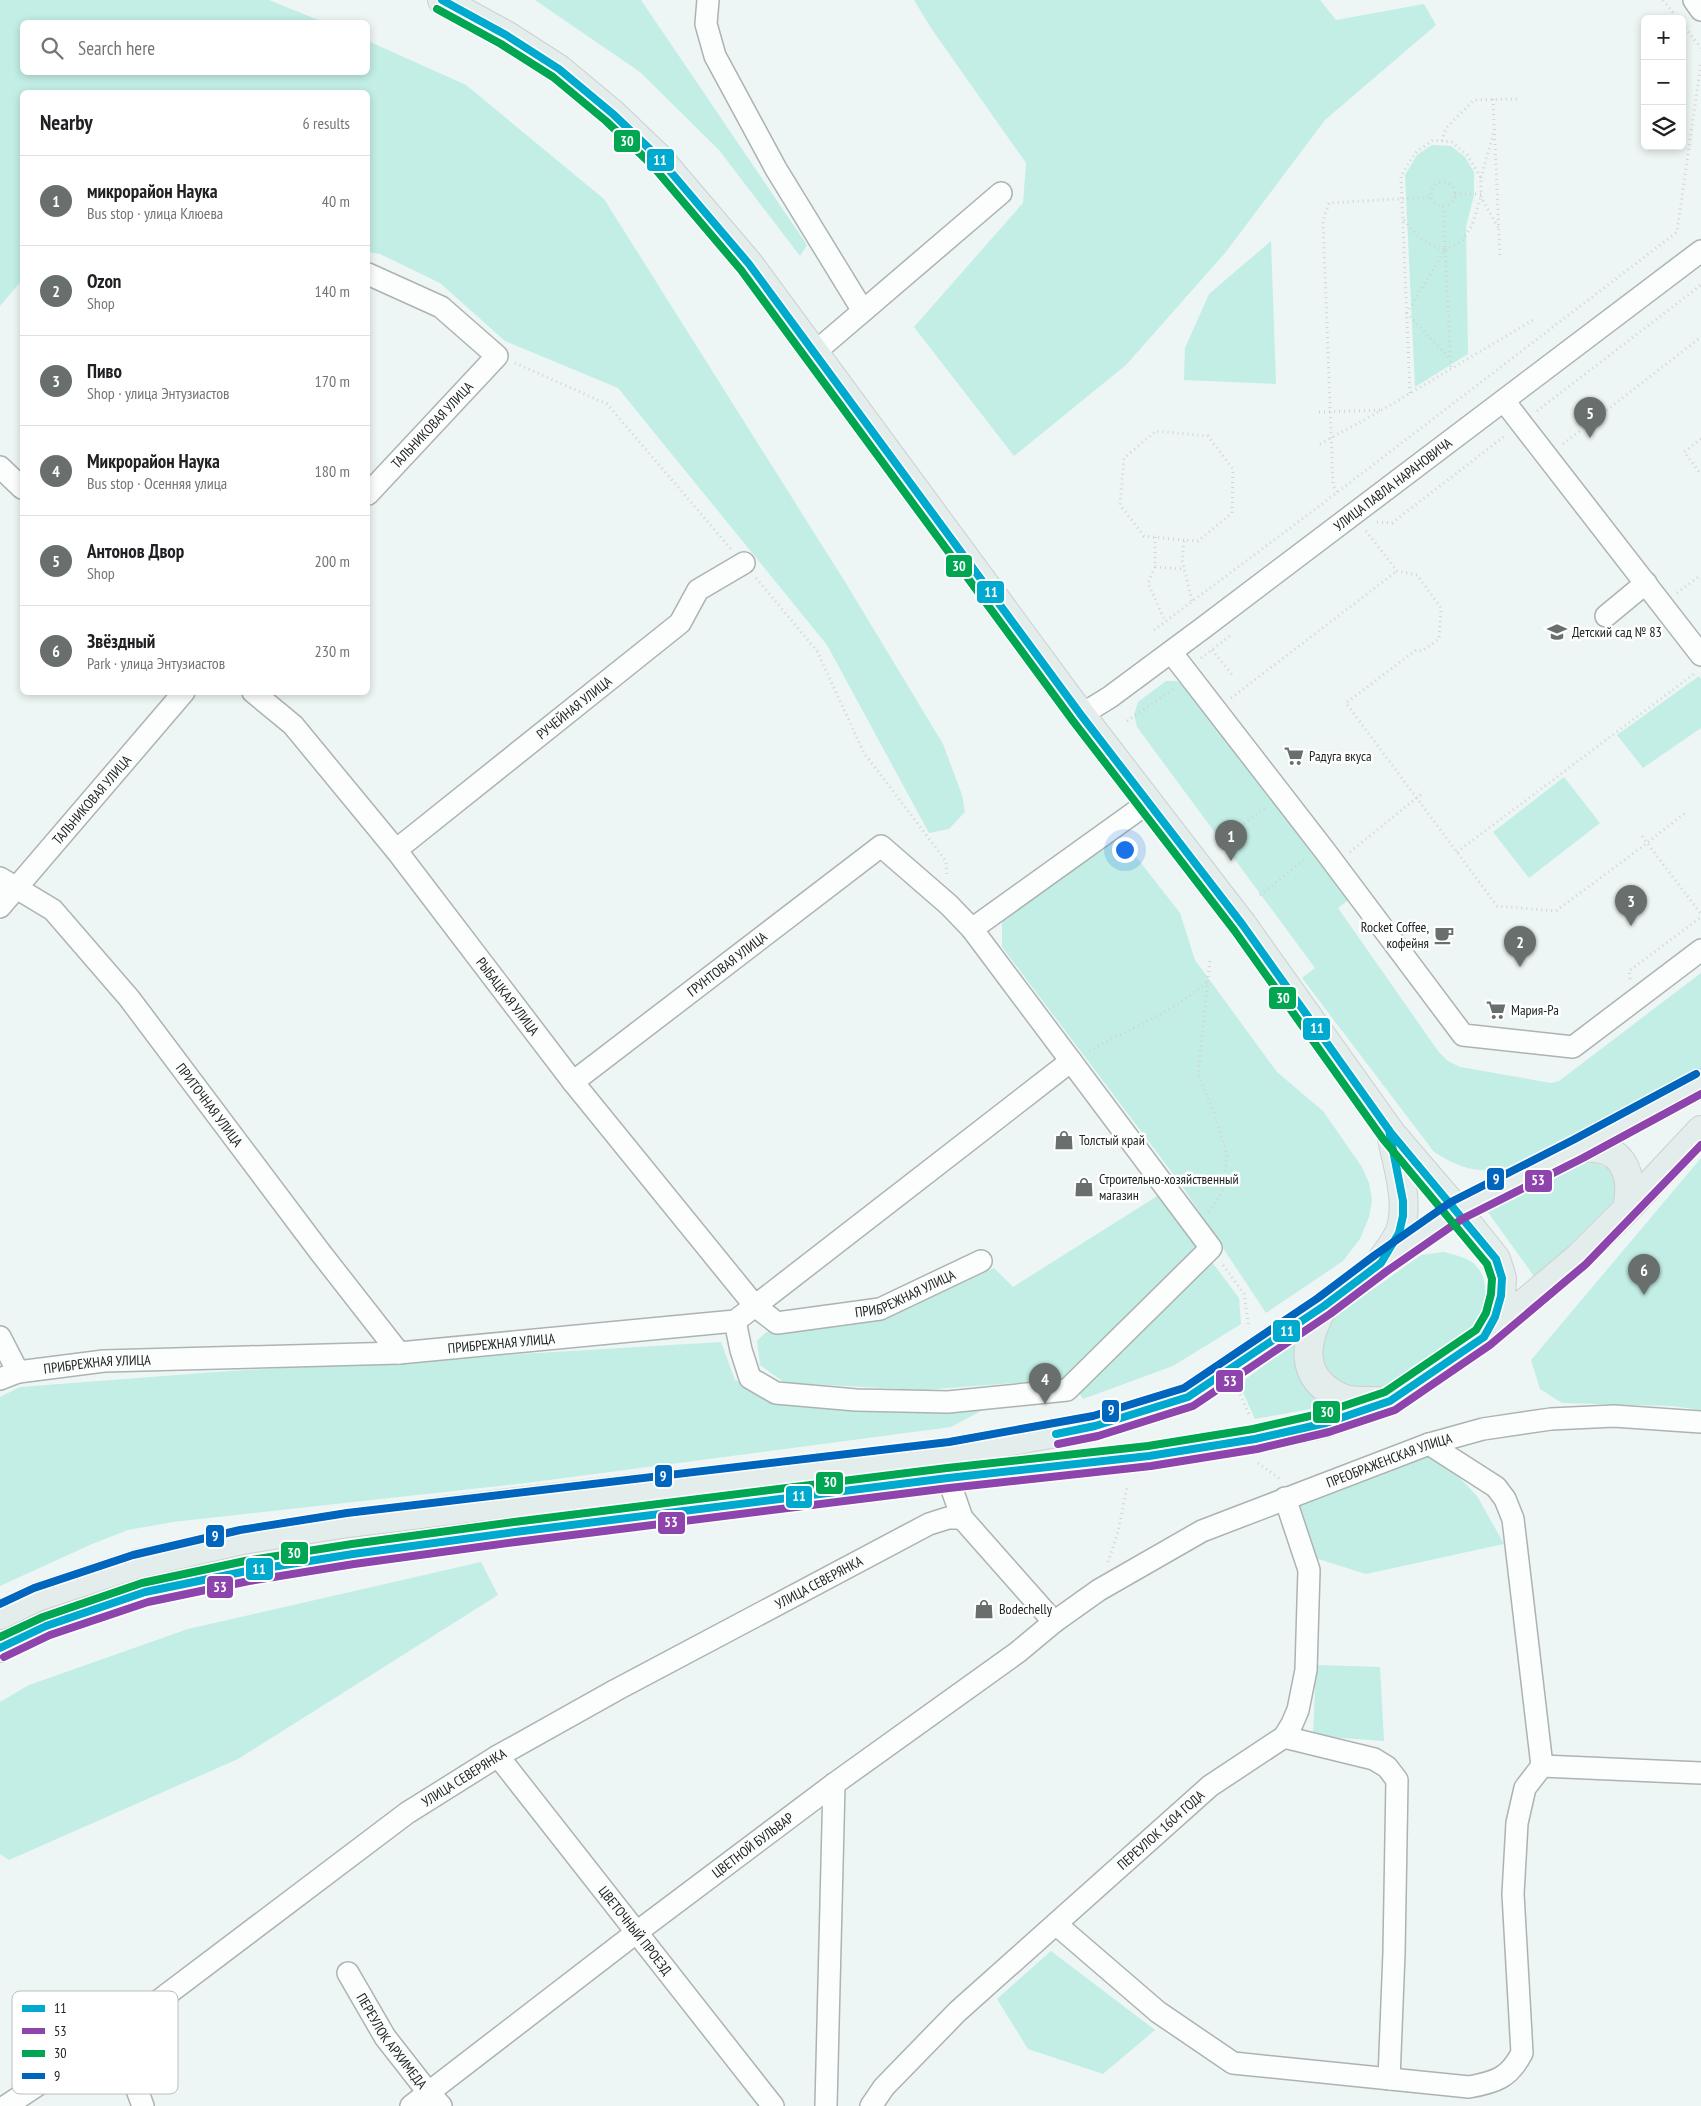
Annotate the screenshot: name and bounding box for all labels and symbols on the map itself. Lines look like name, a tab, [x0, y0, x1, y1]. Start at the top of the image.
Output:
line badge: 30	[613, 129, 641, 153]
text: 30	[620, 132, 634, 150]
line badge: 11	[646, 148, 675, 172]
text: 11	[653, 151, 667, 169]
street label: ТАЛЬНИКОВАЯ УЛИЦА	[387, 378, 477, 472]
pin: 5	[1574, 397, 1606, 438]
street label: УЛИЦА ПАВЛА НАРАНОВИЧА	[1330, 434, 1456, 535]
line badge: 30	[945, 554, 973, 578]
text: 30	[952, 557, 966, 575]
line badge: 11	[976, 580, 1005, 604]
text: 11	[984, 583, 998, 601]
school or university icon: Детский сад № 83	[1546, 621, 1568, 643]
place label: Детский сад № 83	[1572, 623, 1662, 641]
street label: РУЧЕЙНАЯ УЛИЦА	[533, 672, 616, 743]
supermarket icon: Радуга вкуса	[1283, 745, 1305, 767]
place label: Радуга вкуса	[1309, 747, 1372, 765]
street label: ТАЛЬНИКОВАЯ УЛИЦА	[48, 751, 135, 848]
pin: 1	[1215, 820, 1247, 861]
your location	[1112, 837, 1138, 863]
pin: 3	[1615, 885, 1647, 926]
place label: Rocket Coffee, кофейня	[1361, 918, 1429, 952]
cafe icon: Rocket Coffee, кофейня	[1433, 924, 1455, 946]
pin: 2	[1504, 926, 1536, 967]
street label: ГРУНТОВАЯ УЛИЦА	[683, 927, 771, 1000]
street label: РЫБАЦКАЯ УЛИЦА	[472, 954, 543, 1039]
line badge: 30	[1268, 986, 1297, 1010]
text: 30	[1276, 989, 1290, 1007]
supermarket icon: Мария-Ра	[1485, 999, 1507, 1021]
place label: Мария-Ра	[1511, 1001, 1559, 1019]
line badge: 11	[1302, 1017, 1331, 1041]
text: 11	[1310, 1019, 1324, 1037]
street label: ПРИТОЧНАЯ УЛИЦА	[172, 1060, 247, 1151]
shop icon: Толстый край	[1053, 1129, 1075, 1151]
place label: Толстый край	[1079, 1131, 1145, 1149]
line badge: 9	[1486, 1167, 1505, 1191]
line badge: 53	[1524, 1169, 1553, 1193]
place label: Строительно-хозяйственный магазин	[1099, 1170, 1239, 1204]
text: 9	[1493, 1170, 1500, 1188]
text: 53	[1531, 1171, 1545, 1189]
shop icon: Строительно-хозяйственный магазин	[1073, 1176, 1095, 1198]
pin: 6	[1628, 1254, 1660, 1295]
street label: ПРИБРЕЖНАЯ УЛИЦА	[854, 1265, 959, 1321]
line badge: 11	[1272, 1319, 1301, 1343]
text: 11	[1280, 1322, 1294, 1340]
street label: ПРИБРЕЖНАЯ УЛИЦА	[447, 1329, 556, 1357]
street label: ПРИБРЕЖНАЯ УЛИЦА	[43, 1351, 151, 1378]
pin: 4	[1029, 1363, 1061, 1404]
line badge: 53	[1215, 1369, 1244, 1393]
text: 53	[1223, 1372, 1237, 1390]
line badge: 9	[1101, 1399, 1120, 1423]
line badge: 30	[1312, 1400, 1341, 1424]
text: 9	[1108, 1401, 1115, 1419]
text: 30	[1320, 1403, 1334, 1421]
street label: ПРЕОБРАЖЕНСКАЯ УЛИЦА	[1324, 1429, 1454, 1492]
line badge: 9	[654, 1464, 673, 1488]
text: 9	[660, 1467, 667, 1485]
line badge: 30	[815, 1471, 844, 1495]
text: 30	[823, 1473, 837, 1491]
line badge: 11	[785, 1485, 813, 1509]
text: 11	[792, 1487, 806, 1505]
line badge: 53	[657, 1511, 686, 1535]
text: 53	[664, 1513, 678, 1531]
line badge: 9	[205, 1524, 225, 1548]
text: 9	[212, 1527, 219, 1545]
line badge: 30	[280, 1541, 309, 1565]
text: 30	[287, 1544, 301, 1562]
street label: УЛИЦА СЕВЕРЯНКА	[772, 1552, 866, 1613]
line badge: 11	[245, 1557, 274, 1581]
text: 11	[252, 1560, 266, 1578]
line badge: 53	[206, 1575, 234, 1599]
text: 53	[213, 1578, 227, 1596]
shop icon: Bodechelly	[973, 1598, 995, 1620]
place label: Bodechelly	[999, 1600, 1053, 1618]
street label: УЛИЦА СЕВЕРЯНКА	[418, 1744, 510, 1811]
street label: ПЕРЕУЛОК 1604 ГОДА	[1113, 1786, 1209, 1874]
street label: ЦВЕТНОЙ БУЛЬВАР	[708, 1809, 797, 1882]
street label: ЦВЕТОЧНЫЙ ПРОЕЗД	[595, 1882, 676, 1979]
street label: ПЕРЕУЛОК АРХИМЕДА	[353, 1990, 431, 2093]
legend	[12, 1991, 178, 2094]
text: 11	[54, 1999, 67, 2017]
text: 53	[54, 2022, 67, 2040]
text: 30	[54, 2044, 67, 2062]
text: 9	[54, 2067, 60, 2085]

